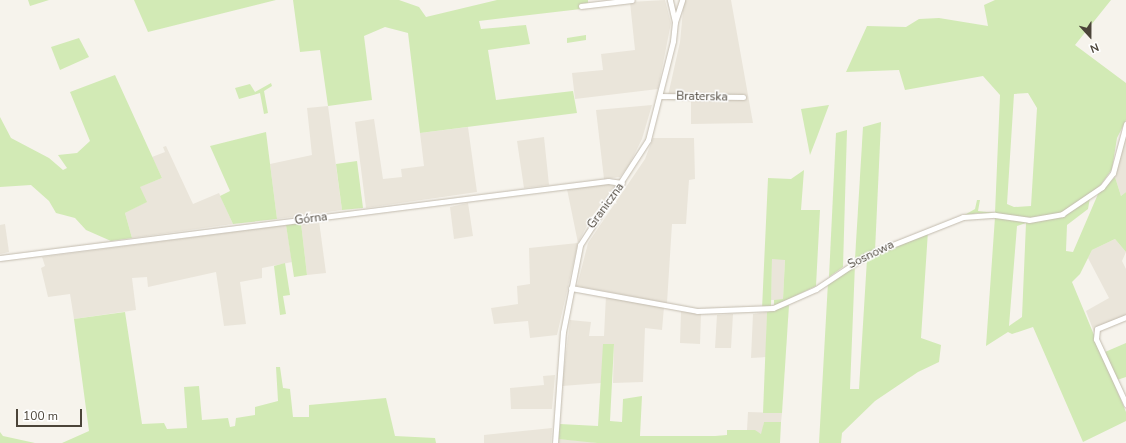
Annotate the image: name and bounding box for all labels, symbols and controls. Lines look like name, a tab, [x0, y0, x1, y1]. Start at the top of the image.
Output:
north arrow	[1070, 16, 1110, 56]
text: N	[1088, 39, 1101, 56]
street label: Braterska	[676, 89, 728, 105]
street label: Graniczna	[585, 180, 627, 232]
street label: Górna	[294, 210, 328, 228]
street label: Sosnowa	[846, 238, 896, 272]
scale bar	[18, 401, 84, 427]
text: 100 m	[23, 408, 58, 424]

